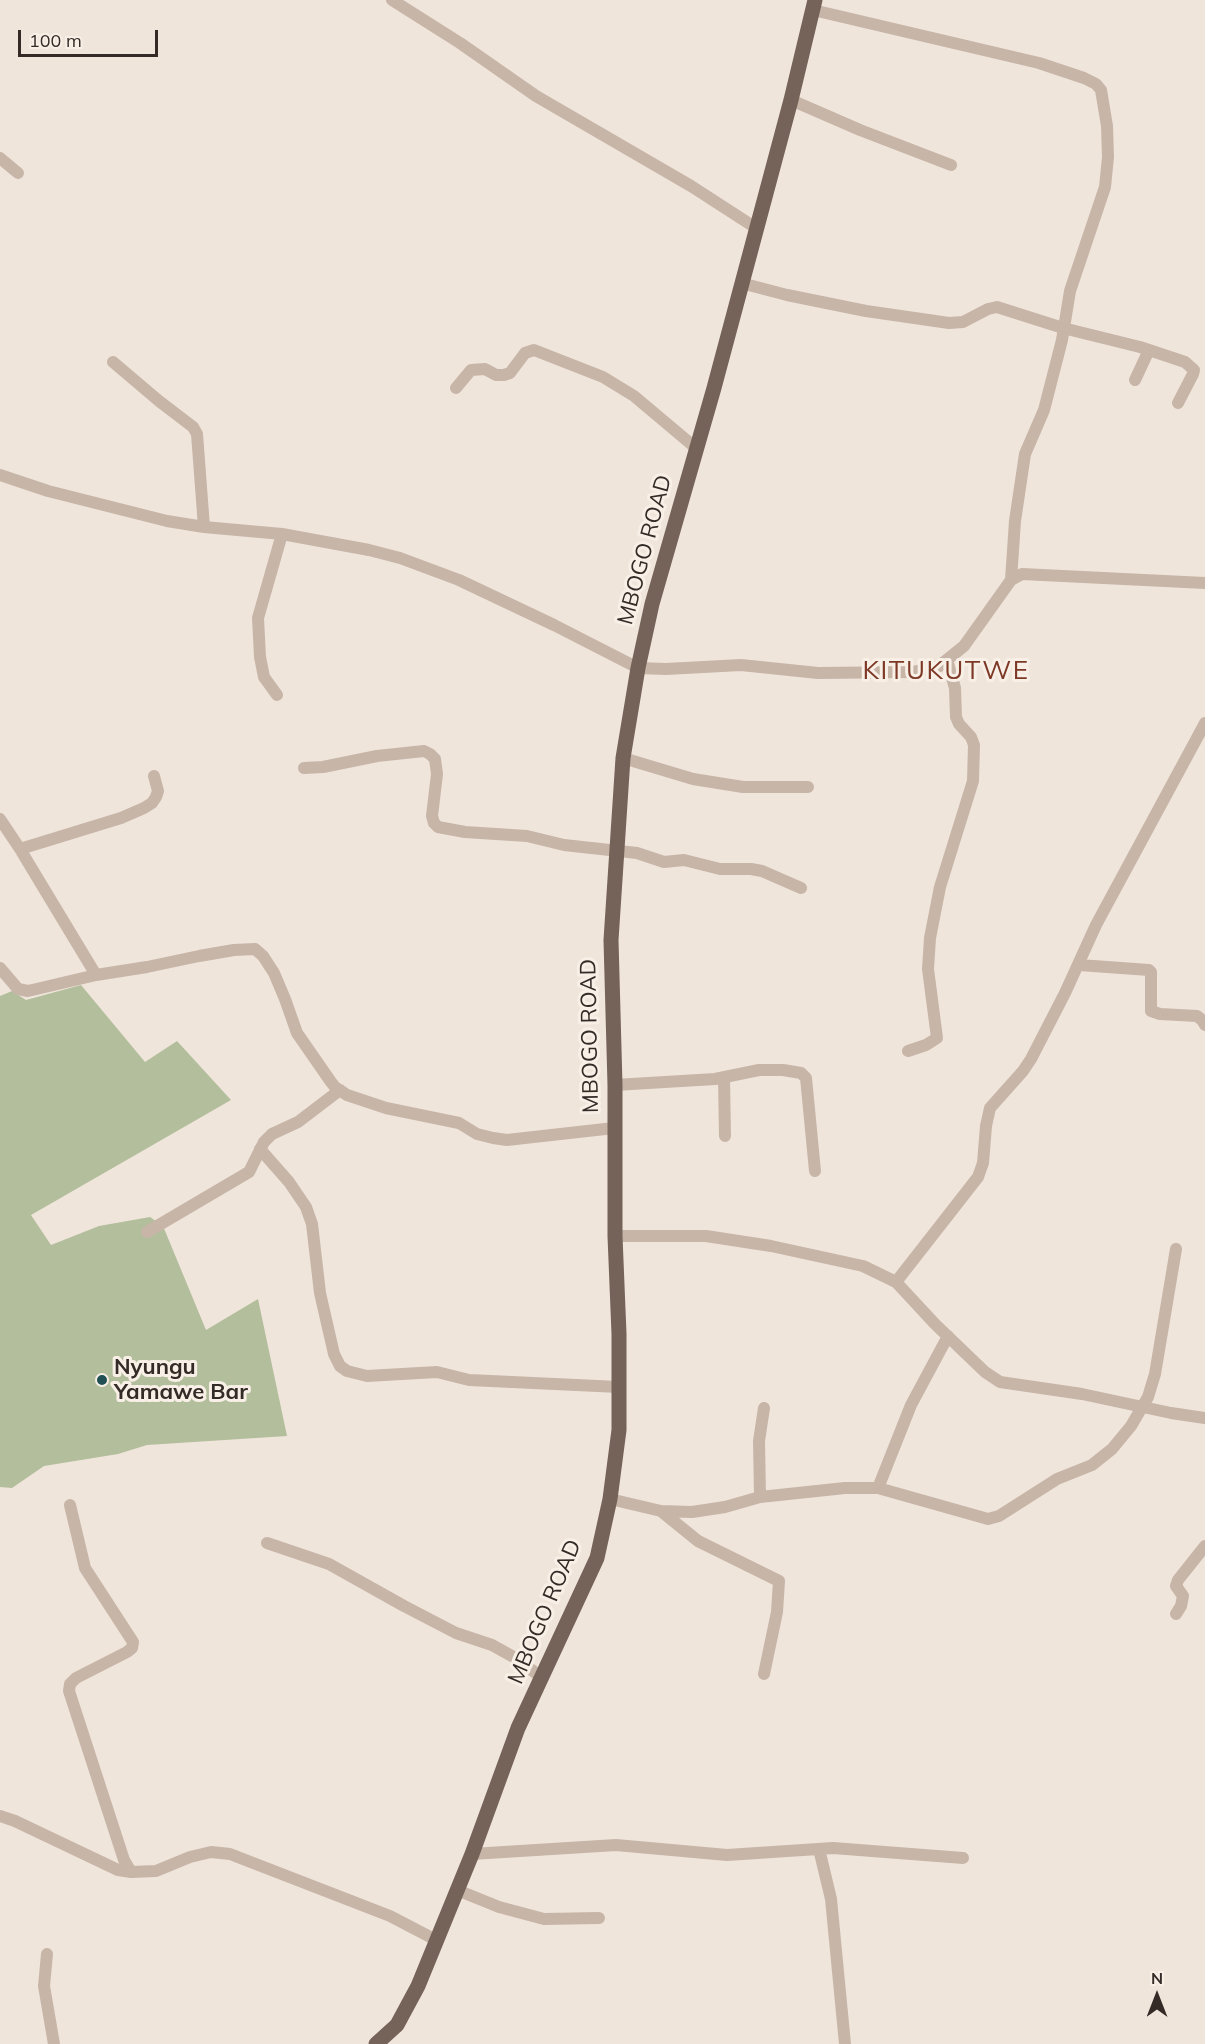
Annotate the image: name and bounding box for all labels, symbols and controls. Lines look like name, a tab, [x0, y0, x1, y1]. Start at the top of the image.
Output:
scale bar	[21, 18, 160, 56]
text: 100 m	[29, 29, 82, 52]
street label: MBOGO ROAD	[612, 472, 678, 628]
district label: KITUKUTWE	[863, 655, 1029, 687]
street label: MBOGO ROAD	[575, 959, 605, 1113]
place label: Nyungu Yamawe Bar	[114, 1354, 248, 1406]
marker: Nyungu Yamawe Bar	[95, 1373, 109, 1387]
street label: MBOGO ROAD	[503, 1536, 587, 1688]
north arrow	[1127, 1966, 1187, 2026]
text: N	[1151, 1968, 1163, 1988]

